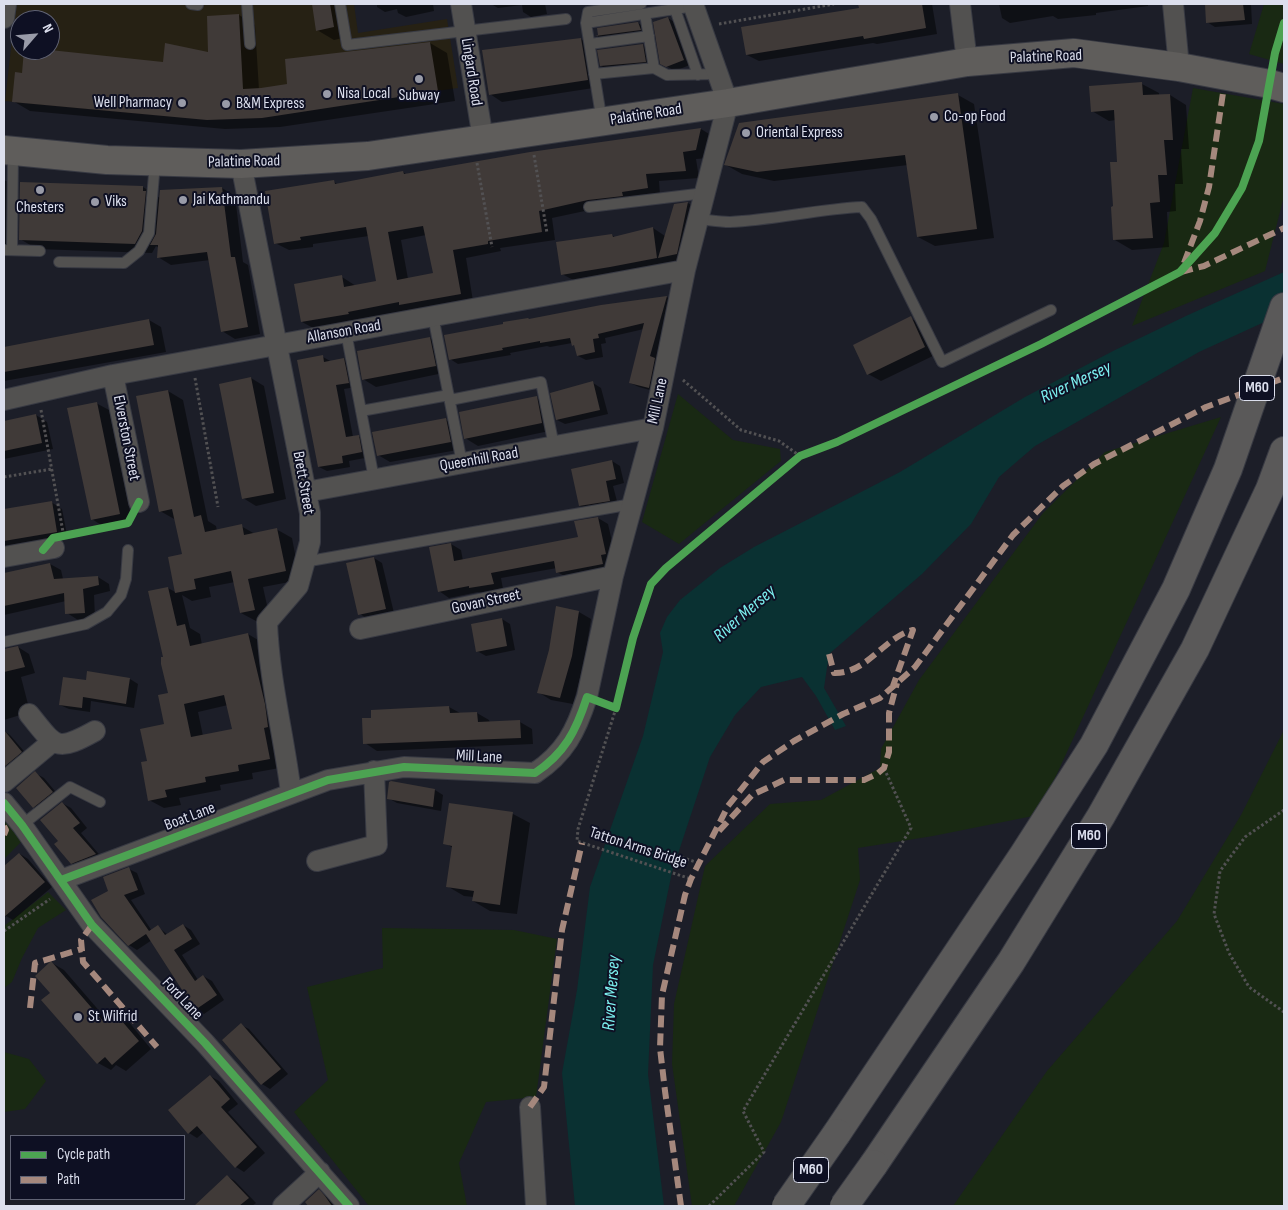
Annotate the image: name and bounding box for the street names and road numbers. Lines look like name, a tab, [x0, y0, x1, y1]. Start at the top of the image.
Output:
street label: Lingard Road	[456, 37, 486, 107]
street label: Palatine Road	[1010, 46, 1082, 68]
street label: Palatine Road	[609, 100, 683, 130]
street label: Palatine Road	[208, 152, 280, 172]
street label: Allanson Road	[306, 316, 382, 348]
street label: Mill Lane	[644, 376, 672, 426]
road number: M60	[1240, 376, 1274, 400]
street label: Elverston Street	[108, 394, 144, 482]
street label: Queenhill Road	[438, 444, 520, 476]
street label: Brett Street	[288, 450, 318, 516]
street label: Govan Street	[450, 585, 522, 619]
street label: Mill Lane	[455, 746, 503, 768]
street label: Boat Lane	[162, 799, 218, 835]
street label: Tatton Arms Bridge	[587, 823, 689, 873]
road number: M60	[1072, 824, 1106, 848]
street label: Ford Lane	[157, 974, 207, 1024]
road number: M60	[794, 1158, 828, 1182]

